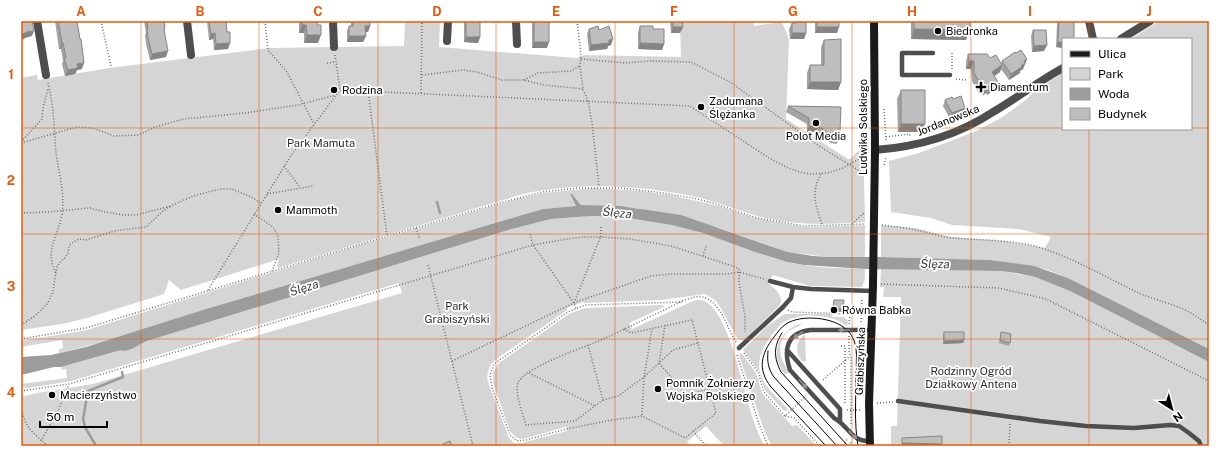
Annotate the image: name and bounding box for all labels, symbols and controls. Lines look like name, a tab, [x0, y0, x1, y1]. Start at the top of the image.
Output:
text: A	[76, 4, 86, 19]
text: B	[196, 4, 205, 19]
text: C	[313, 4, 323, 19]
text: D	[432, 4, 442, 19]
text: E	[552, 4, 560, 19]
text: F	[670, 4, 678, 19]
text: G	[788, 4, 798, 19]
text: H	[907, 4, 917, 19]
text: I	[1028, 4, 1032, 19]
text: J	[1146, 4, 1152, 19]
place label: Biedronka	[946, 25, 998, 37]
marker: Biedronka	[933, 26, 943, 36]
legend	[1062, 38, 1192, 130]
text: Ulica	[1098, 47, 1126, 61]
text: 1	[8, 67, 14, 82]
text: Park	[1098, 67, 1124, 81]
street label: Ludwika Solskiego	[857, 79, 869, 175]
marker: Diamentum	[975, 81, 987, 93]
place label: Diamentum	[990, 81, 1049, 93]
place label: Rodzina	[342, 84, 383, 96]
marker: Rodzina	[329, 85, 339, 95]
text: Woda	[1098, 87, 1129, 101]
place label: Zadumana Ślężanka	[709, 95, 763, 120]
marker: Zadumana Ślężanka	[696, 102, 706, 112]
street label: Jordanowska	[915, 102, 981, 138]
text: Budynek	[1098, 107, 1147, 121]
marker: Polot Media	[811, 118, 821, 128]
place label: Polot Media	[786, 130, 846, 142]
park label: Park Mamuta	[287, 137, 355, 149]
text: 2	[7, 173, 15, 188]
place label: Mammoth	[286, 204, 337, 216]
water label: Ślęza	[602, 204, 632, 222]
marker: Mammoth	[273, 205, 283, 215]
water label: Ślęza	[920, 257, 950, 271]
water label: Ślęza	[288, 277, 320, 299]
text: 3	[7, 279, 16, 294]
park label: Park Grabiszyński	[425, 300, 489, 325]
place label: Równa Babka	[842, 304, 911, 316]
marker: Równa Babka	[829, 305, 839, 315]
one-way arrow	[837, 327, 850, 333]
street label: Grabiszyńska	[853, 327, 867, 395]
one-way arrow	[792, 331, 803, 339]
park label: Rodzinny Ogród Działkowy Antena	[925, 365, 1017, 390]
place label: Pomnik Żołnierzy Wojska Polskiego	[666, 376, 755, 402]
one-way arrow	[798, 378, 807, 389]
marker: Pomnik Żołnierzy Wojska Polskiego	[653, 384, 663, 394]
text: 4	[7, 385, 16, 400]
place label: Macierzyństwo	[60, 389, 137, 401]
north arrow	[1152, 389, 1192, 429]
marker: Macierzyństwo	[47, 390, 57, 400]
scale bar	[40, 403, 107, 429]
text: 50 m	[46, 410, 74, 424]
text: N	[1171, 410, 1185, 424]
one-way arrow	[848, 430, 858, 440]

